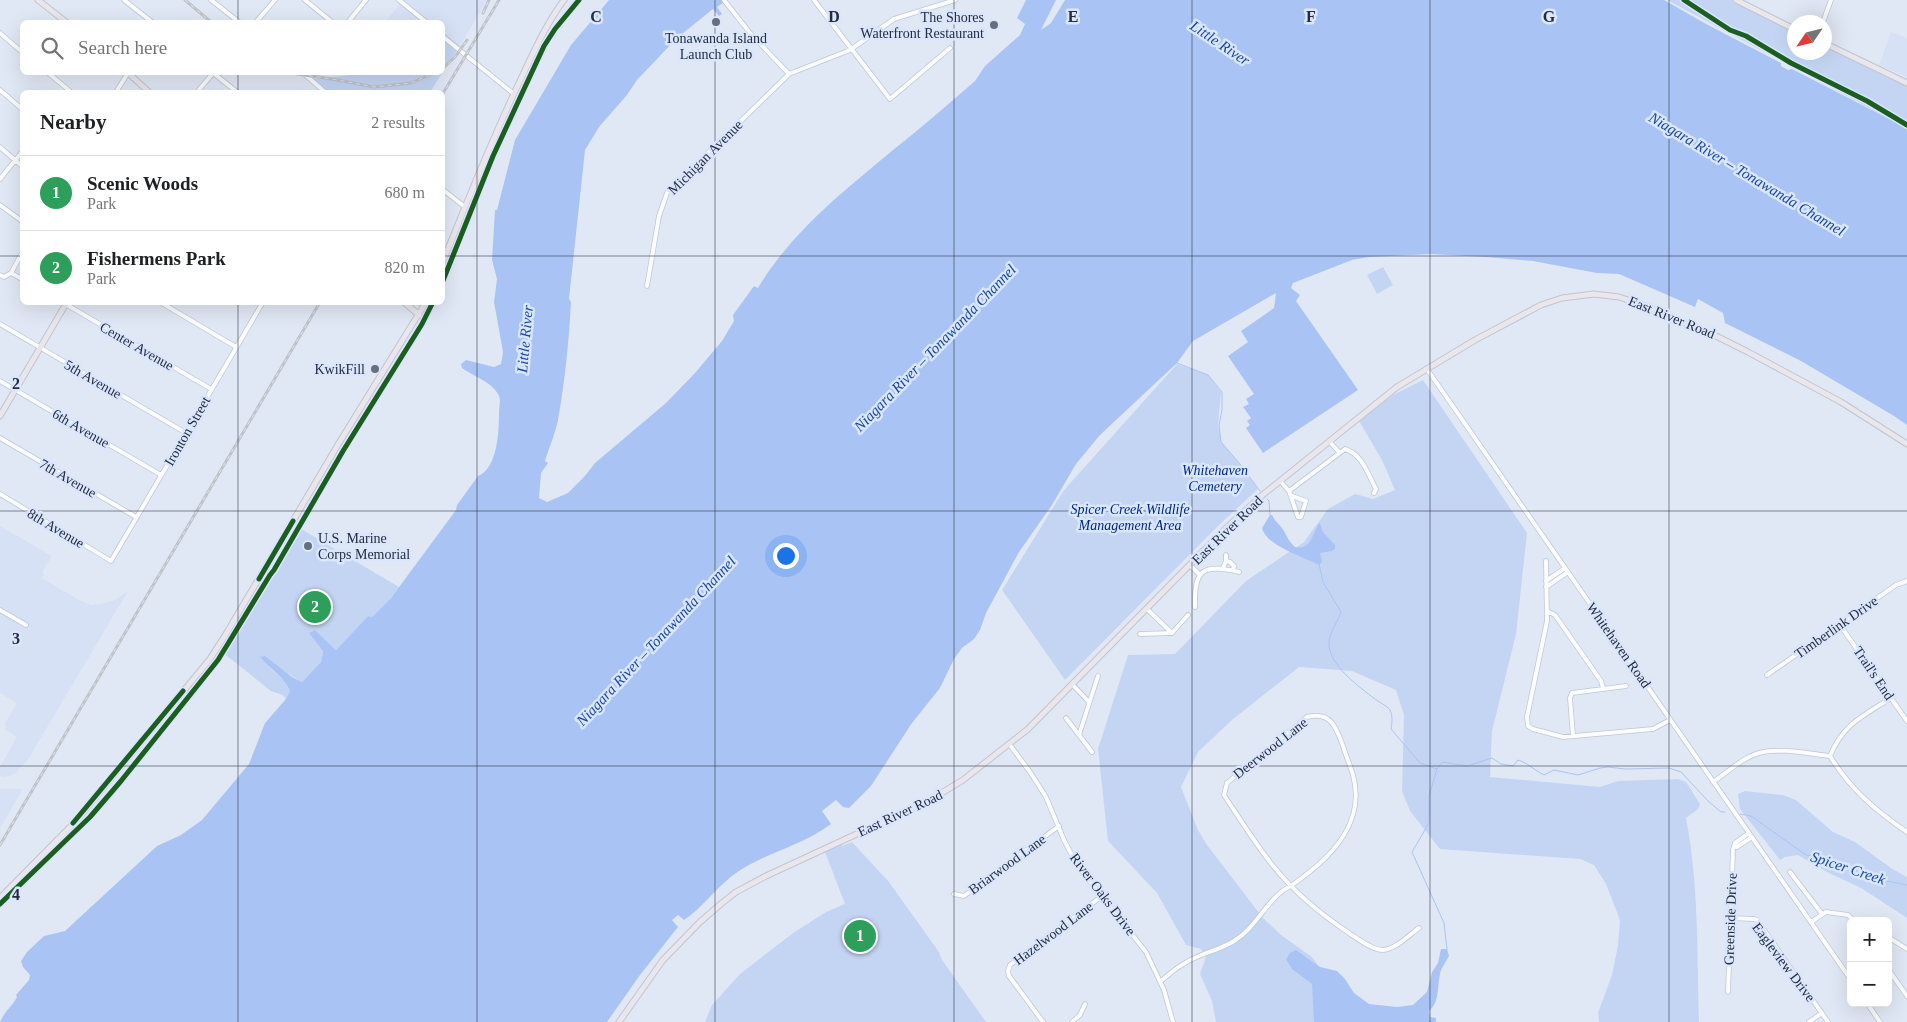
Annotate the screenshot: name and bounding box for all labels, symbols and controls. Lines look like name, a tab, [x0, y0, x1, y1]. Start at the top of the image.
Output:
text: C	[590, 8, 602, 25]
text: D	[828, 8, 840, 25]
text: E	[1068, 8, 1078, 25]
text: F	[1306, 8, 1316, 25]
text: G	[1543, 8, 1556, 25]
place label: The Shores Waterfront Restaurant	[860, 10, 984, 41]
north arrow	[1787, 15, 1832, 60]
marker: Tonawanda Island Launch Club	[710, 16, 722, 28]
water label: Little River	[1187, 17, 1253, 69]
marker: The Shores Waterfront Restaurant	[988, 19, 1000, 31]
search box	[20, 20, 445, 75]
place label: Tonawanda Island Launch Club	[665, 31, 767, 62]
icon: search	[38, 34, 66, 62]
text: Search here	[78, 37, 167, 58]
water label: Niagara River – Tonawanda Channel	[1645, 109, 1848, 239]
text: Nearby	[40, 110, 107, 134]
text: 2 results	[371, 114, 425, 131]
street label: Michigan Avenue	[665, 117, 746, 198]
text: Scenic Woods	[87, 173, 198, 194]
text: 1	[52, 184, 60, 201]
text: 680 m	[385, 184, 425, 201]
text: Park	[87, 195, 116, 212]
text: Fishermens Park	[87, 248, 226, 269]
text: 2	[52, 259, 60, 276]
text: 820 m	[385, 259, 425, 276]
water label: Niagara River – Tonawanda Channel	[850, 261, 1019, 435]
text: Park	[87, 270, 116, 287]
street label: East River Road	[1626, 293, 1717, 342]
water label: Little River	[514, 304, 536, 375]
street label: Center Avenue	[97, 319, 176, 374]
street label: 5th Avenue	[62, 357, 124, 402]
place label: KwikFill	[314, 362, 365, 377]
marker: KwikFill	[369, 363, 381, 375]
text: 2	[12, 375, 20, 392]
street label: Ironton Street	[162, 394, 213, 469]
street label: 6th Avenue	[50, 406, 112, 451]
street label: 7th Avenue	[37, 456, 99, 501]
park label: Whitehaven Cemetery	[1182, 463, 1248, 494]
street label: East River Road	[1189, 493, 1266, 568]
park label: Spicer Creek Wildlife Management Area	[1070, 502, 1190, 533]
street label: 8th Avenue	[25, 506, 87, 551]
place label: U.S. Marine Corps Memorial	[318, 531, 410, 562]
marker: U.S. Marine Corps Memorial	[302, 540, 314, 552]
your location	[773, 543, 799, 569]
water label: Niagara River – Tonawanda Channel	[573, 553, 739, 730]
pin: 2	[299, 588, 331, 626]
street label: Timberlink Drive	[1792, 593, 1881, 662]
street label: Whitehaven Road	[1584, 600, 1654, 691]
text: 3	[12, 630, 20, 647]
street label: Trail's End	[1850, 644, 1897, 703]
street label: Deerwood Lane	[1230, 715, 1310, 782]
street label: East River Road	[855, 787, 945, 840]
street label: Briarwood Lane	[966, 831, 1049, 897]
water label: Spicer Creek	[1809, 848, 1888, 888]
street label: River Oaks Drive	[1067, 850, 1138, 938]
street label: Greenside Drive	[1721, 873, 1740, 965]
text: 4	[12, 886, 20, 903]
street label: Hazelwood Lane	[1011, 899, 1096, 968]
pin: 1	[844, 917, 876, 955]
map controls	[1847, 917, 1892, 1007]
button: +	[1847, 917, 1892, 962]
street label: Eagleview Drive	[1749, 920, 1818, 1005]
button: −	[1847, 962, 1892, 1007]

